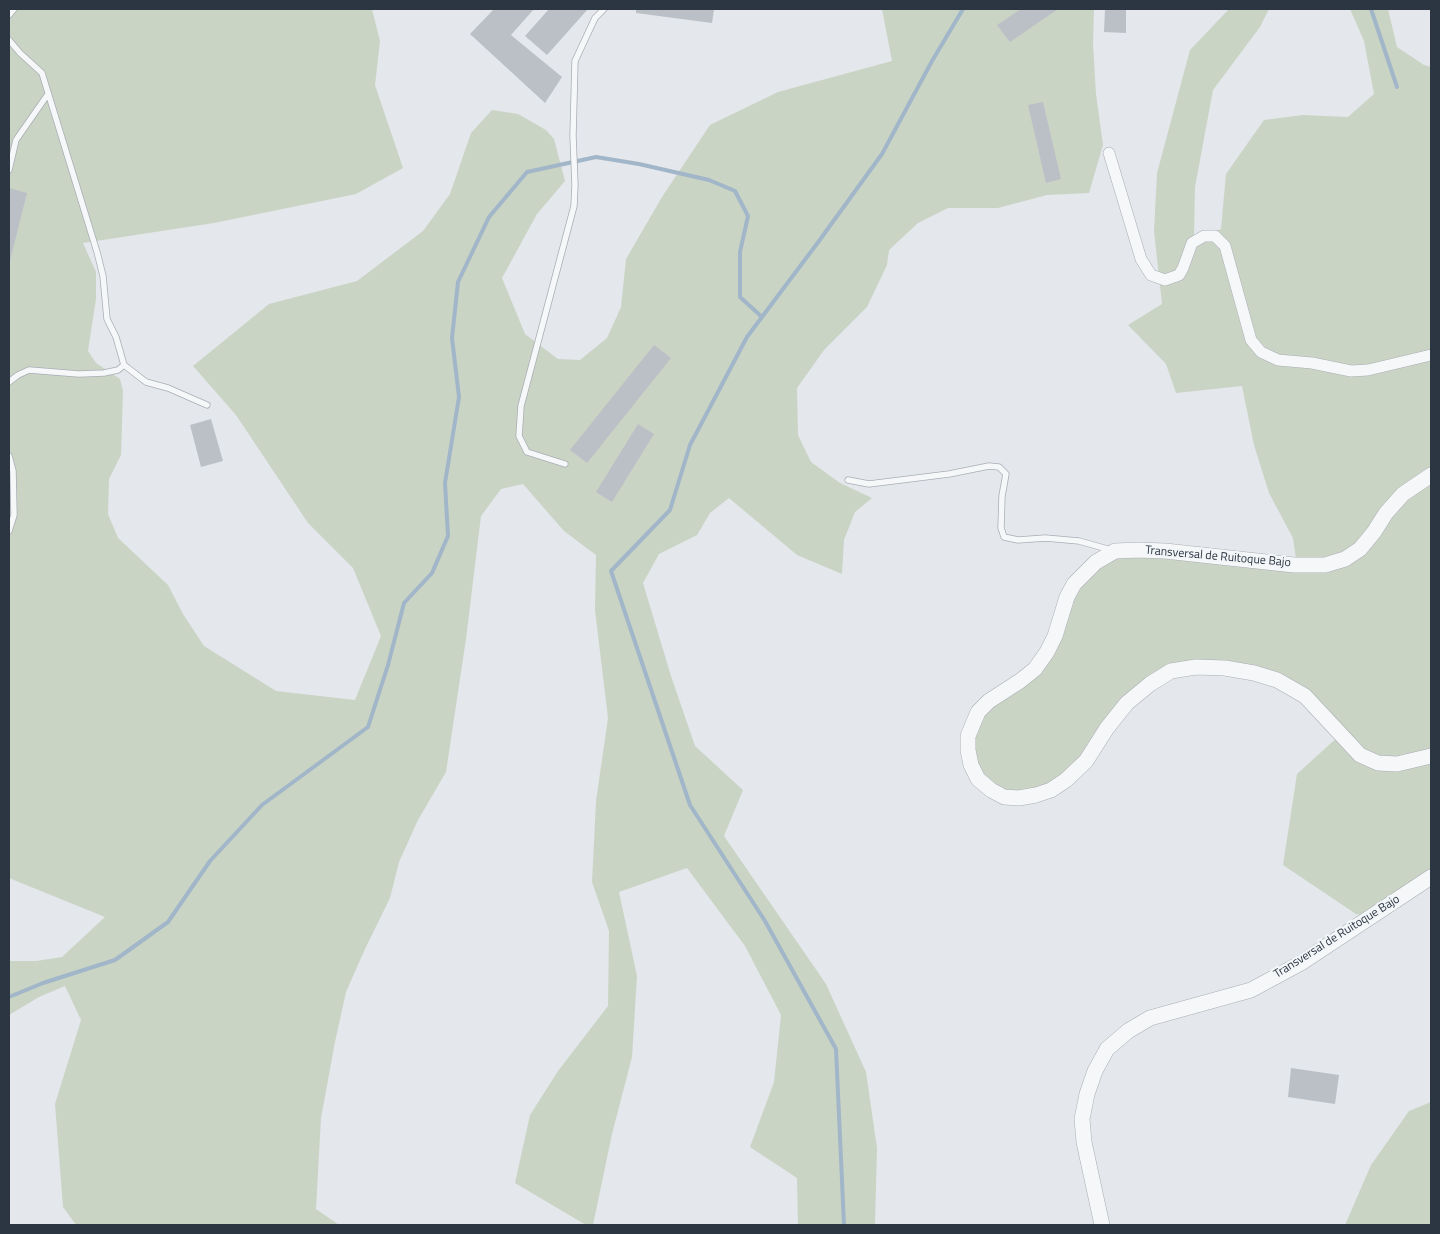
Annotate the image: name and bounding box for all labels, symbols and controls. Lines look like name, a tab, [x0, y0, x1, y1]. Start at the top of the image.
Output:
street label: Transversal de Ruitoque Bajo	[1145, 543, 1291, 571]
street label: Transversal de Ruitoque Bajo	[1271, 892, 1403, 982]

